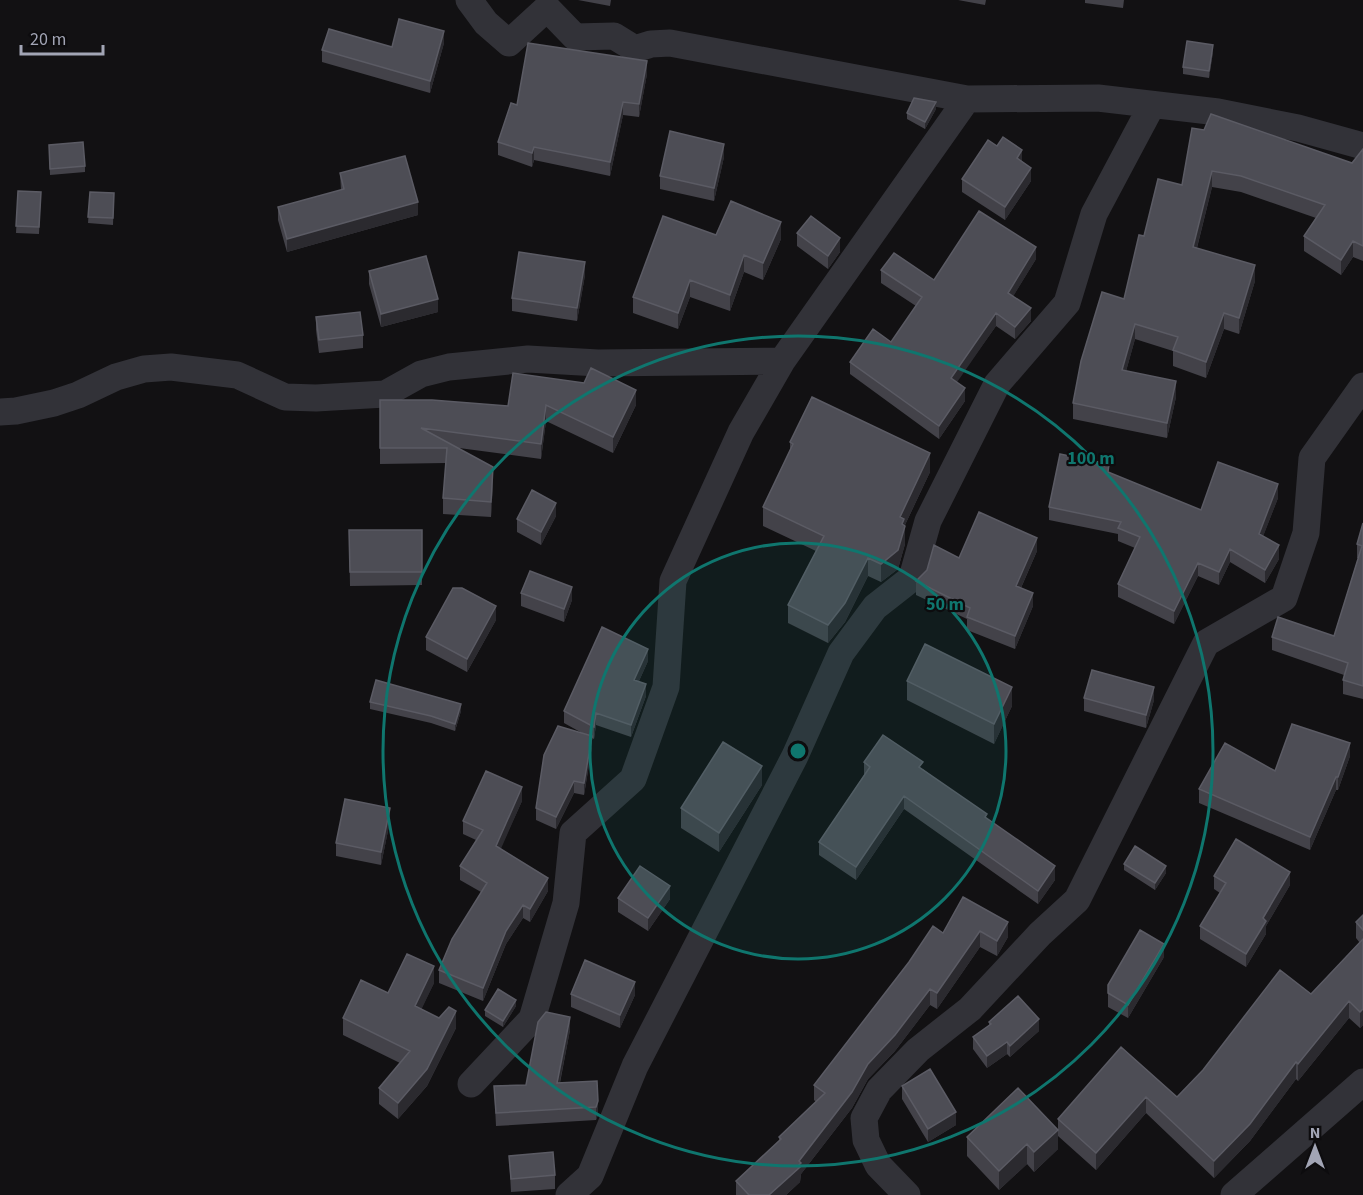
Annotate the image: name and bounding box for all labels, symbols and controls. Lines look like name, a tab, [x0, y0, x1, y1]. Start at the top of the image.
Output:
scale bar	[21, 18, 104, 56]
text: 20 m	[30, 27, 66, 52]
text: 100 m	[1067, 446, 1115, 471]
text: 50 m	[926, 592, 964, 617]
centre of rings	[788, 741, 808, 761]
north arrow	[1285, 1117, 1345, 1177]
text: N	[1310, 1122, 1320, 1144]

